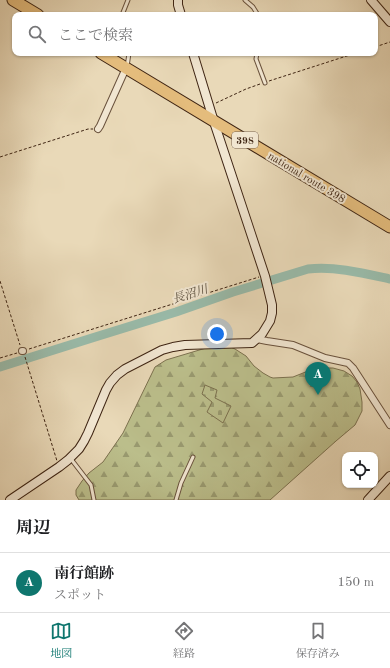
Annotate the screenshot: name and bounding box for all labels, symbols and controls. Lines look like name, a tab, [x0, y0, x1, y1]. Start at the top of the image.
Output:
search box	[12, 12, 378, 56]
icon: search	[26, 23, 48, 45]
text: ここで検索	[58, 29, 133, 44]
road number: 398	[232, 132, 258, 148]
street label: national route 398	[266, 151, 347, 206]
water label: 長沼川	[171, 282, 211, 306]
your location	[207, 324, 227, 344]
pin: A	[305, 362, 331, 395]
map controls	[342, 452, 378, 488]
button: locate	[342, 452, 378, 488]
text: 周辺	[16, 520, 50, 537]
text: 南行館跡	[54, 567, 114, 582]
text: A	[24, 576, 34, 589]
text: 150 m	[337, 576, 374, 589]
text: スポット	[54, 589, 106, 602]
tab: 地図	[50, 620, 72, 662]
tab: 経路	[173, 620, 195, 662]
tab: 保存済み	[296, 620, 340, 662]

